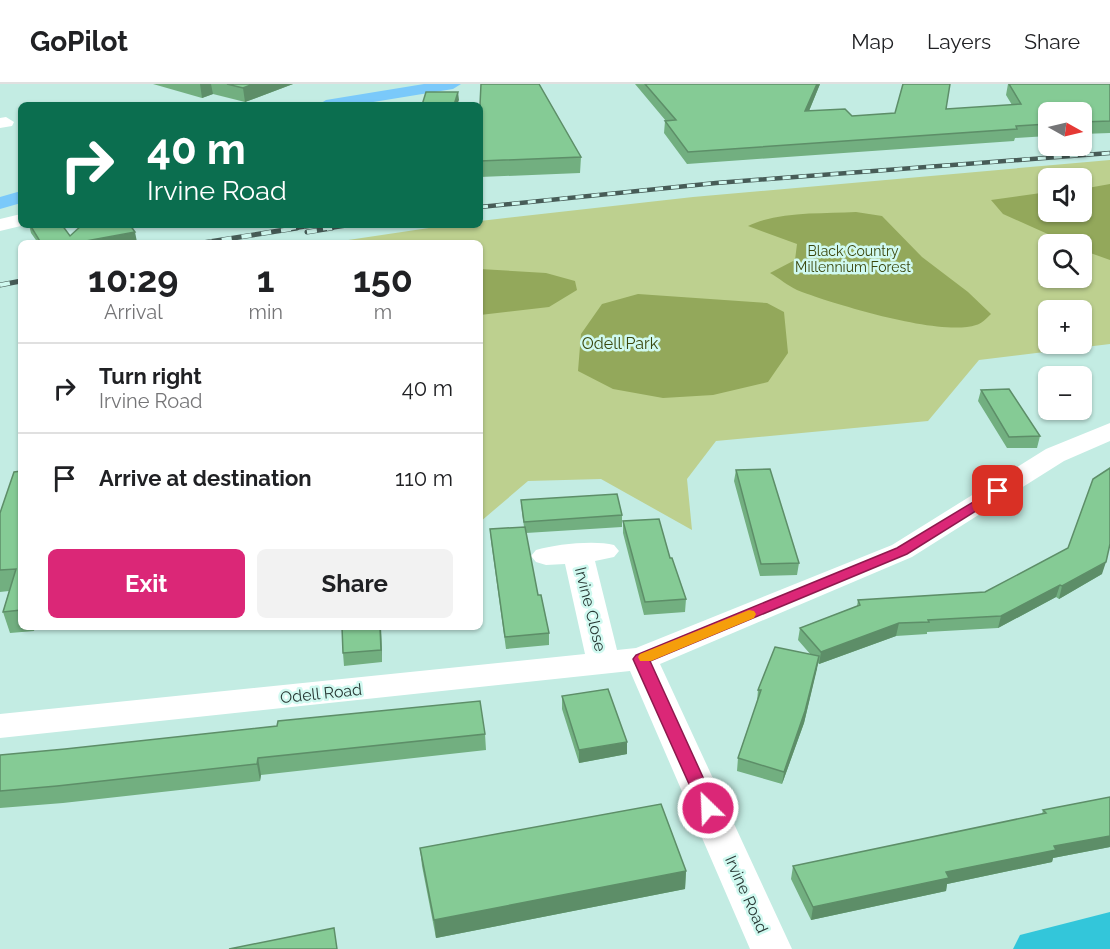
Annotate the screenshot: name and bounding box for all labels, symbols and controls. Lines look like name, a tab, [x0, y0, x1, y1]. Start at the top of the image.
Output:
text: GoPilot	[30, 25, 128, 58]
text: Map	[851, 29, 894, 54]
text: Layers	[927, 29, 991, 54]
text: Share	[1024, 29, 1080, 54]
north arrow	[1038, 102, 1092, 156]
map controls	[1038, 102, 1092, 420]
text: 40 m	[147, 125, 246, 174]
icon: right	[48, 126, 126, 204]
button: sound	[1038, 168, 1092, 222]
text: Irvine Road	[147, 175, 287, 206]
button: search	[1038, 234, 1092, 288]
park label: Black Country Millennium Forest	[795, 243, 911, 275]
text: 10:29	[88, 258, 178, 300]
text: 1	[257, 258, 275, 300]
text: 150	[353, 258, 413, 300]
text: Arrival	[104, 300, 163, 324]
text: min	[249, 300, 283, 324]
text: m	[374, 300, 392, 324]
button: +	[1038, 300, 1092, 354]
park label: Odell Park	[582, 334, 659, 353]
text: Turn right	[99, 363, 202, 389]
button: −	[1038, 366, 1092, 420]
icon: right	[48, 372, 81, 405]
text: 40 m	[402, 375, 453, 401]
text: Irvine Road	[99, 389, 202, 413]
icon: arrive	[48, 462, 81, 495]
text: Arrive at destination	[99, 465, 312, 491]
text: 110 m	[395, 465, 453, 491]
pin	[972, 465, 1023, 516]
icon: arrive	[981, 474, 1014, 507]
button: Exit	[48, 549, 245, 618]
button: Share	[257, 549, 453, 618]
street label: Irvine Close	[571, 565, 610, 653]
street label: Odell Road	[279, 680, 363, 707]
position arrow	[676, 776, 740, 840]
street label: Irvine Road	[721, 853, 772, 936]

